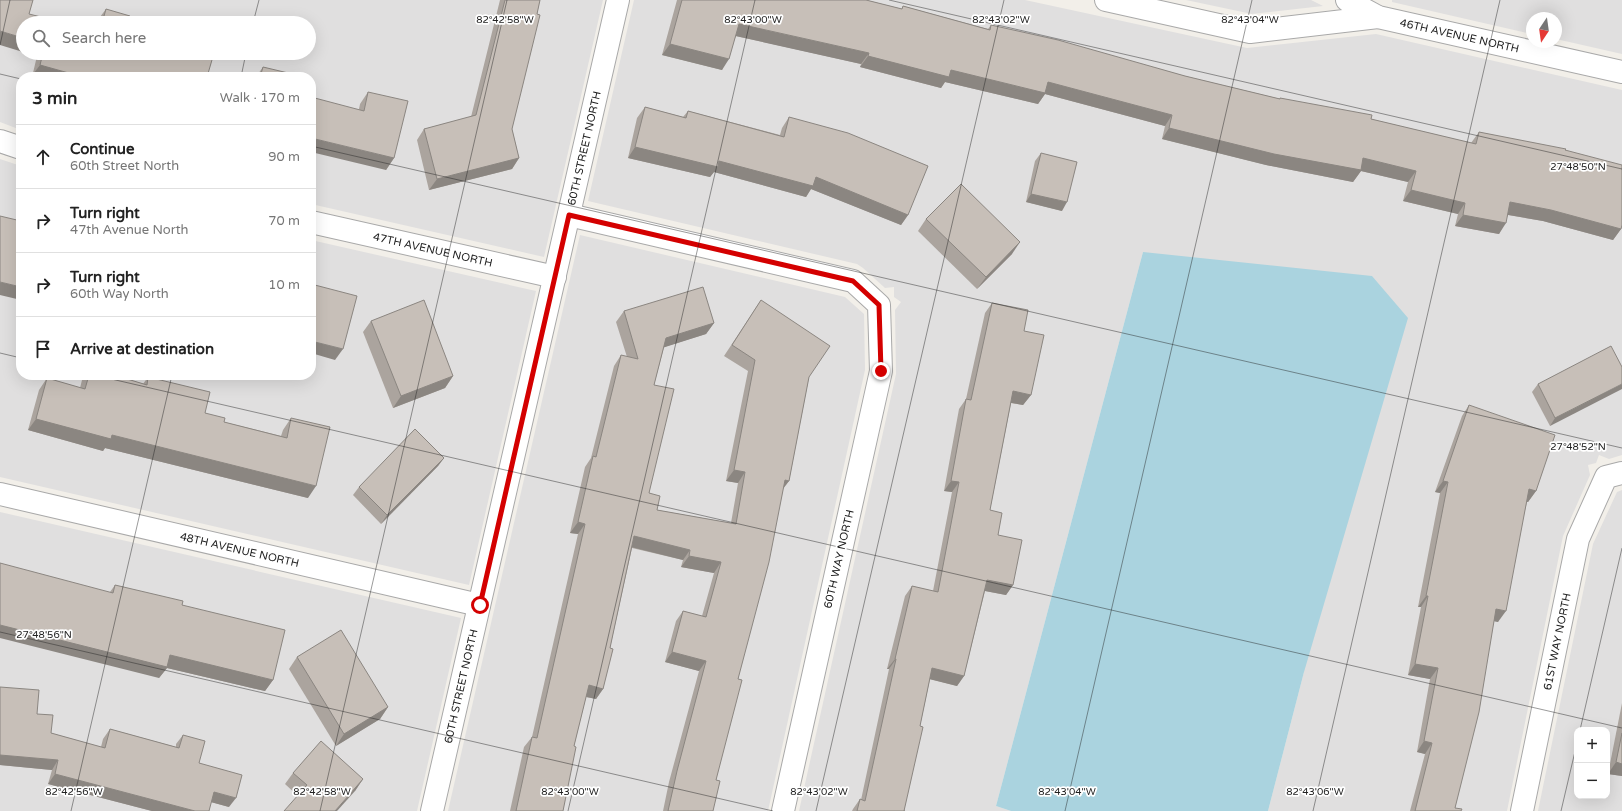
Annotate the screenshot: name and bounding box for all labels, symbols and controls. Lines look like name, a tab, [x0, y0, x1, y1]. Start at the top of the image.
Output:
north arrow	[1526, 12, 1562, 48]
text: 82°42'58"W	[476, 14, 534, 26]
text: 82°43'00"W	[724, 14, 782, 26]
text: 82°43'02"W	[972, 14, 1030, 26]
text: 82°43'04"W	[1221, 14, 1279, 26]
search box	[16, 16, 316, 60]
street label: 46TH AVENUE NORTH	[1399, 16, 1520, 55]
icon: search	[30, 27, 52, 49]
text: Search here	[62, 29, 146, 47]
text: 3 min	[32, 88, 77, 109]
text: Walk · 170 m	[220, 90, 300, 106]
street label: 60TH STREET NORTH	[565, 90, 603, 207]
text: Continue	[70, 140, 134, 158]
icon: ahead	[32, 146, 54, 168]
text: 90 m	[268, 149, 300, 165]
text: 60th Street North	[70, 158, 179, 174]
text: 27°48'50"N	[1550, 161, 1606, 173]
text: Turn right	[70, 204, 140, 222]
icon: right	[32, 210, 54, 232]
text: 70 m	[268, 213, 300, 229]
text: 47th Avenue North	[70, 222, 189, 238]
street label: 47TH AVENUE NORTH	[372, 230, 494, 269]
text: Turn right	[70, 268, 140, 286]
icon: right	[32, 274, 54, 296]
text: 10 m	[268, 277, 300, 293]
text: 60th Way North	[70, 286, 169, 302]
icon: arrive	[32, 338, 54, 360]
text: Arrive at destination	[70, 340, 214, 358]
route end	[872, 362, 890, 380]
text: 27°48'52"N	[1550, 441, 1606, 453]
street label: 60TH WAY NORTH	[821, 508, 857, 610]
street label: 48TH AVENUE NORTH	[179, 529, 300, 570]
street label: 61ST WAY NORTH	[1541, 592, 1573, 691]
route start	[471, 596, 489, 614]
street label: 60TH STREET NORTH	[441, 628, 480, 745]
text: 27°48'56"N	[16, 629, 72, 641]
map controls	[1574, 727, 1610, 799]
button: +	[1574, 727, 1610, 763]
button: −	[1574, 763, 1610, 799]
text: 82°42'56"W	[45, 786, 103, 798]
text: 82°42'58"W	[293, 786, 351, 798]
text: 82°43'00"W	[541, 786, 599, 798]
text: 82°43'02"W	[790, 786, 848, 798]
text: 82°43'04"W	[1038, 786, 1096, 798]
text: 82°43'06"W	[1286, 786, 1344, 798]

